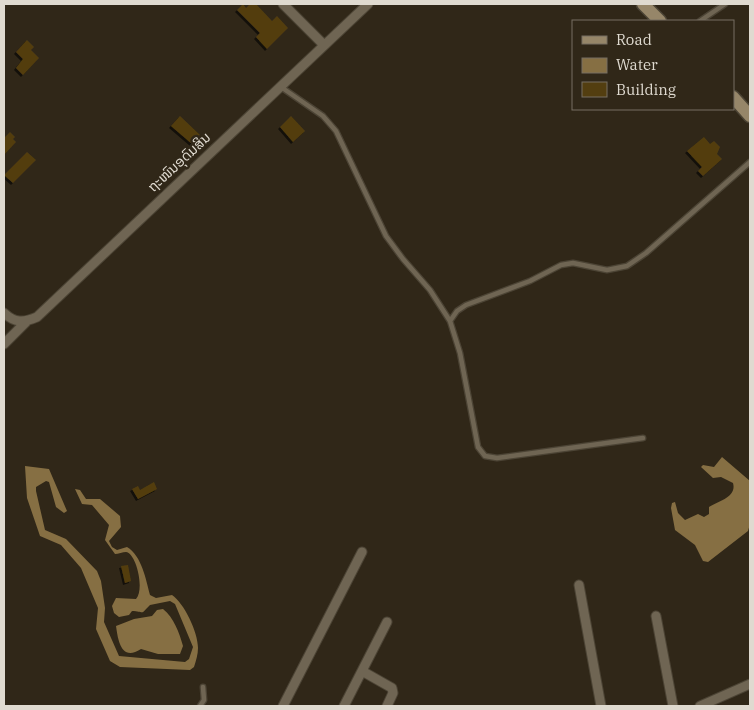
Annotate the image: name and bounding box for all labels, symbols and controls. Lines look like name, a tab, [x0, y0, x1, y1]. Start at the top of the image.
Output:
legend	[572, 20, 734, 110]
text: Road	[616, 30, 652, 49]
text: Water	[616, 55, 658, 74]
text: Building	[616, 80, 676, 99]
street label: ຖະໜົນອຸດົມສິນ	[144, 128, 214, 196]

